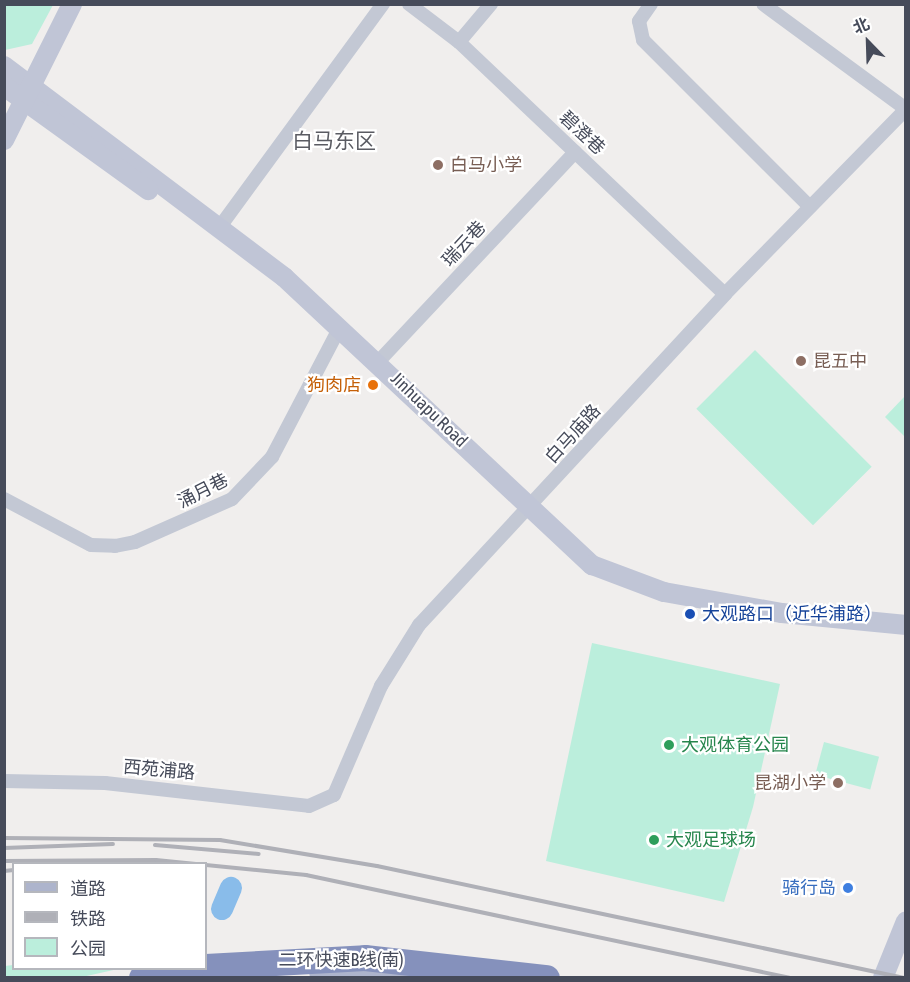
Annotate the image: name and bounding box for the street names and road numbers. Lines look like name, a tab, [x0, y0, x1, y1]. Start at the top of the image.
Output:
street label: 碧澄巷	[555, 107, 609, 159]
street label: 瑞云巷	[438, 217, 490, 271]
street label: Jinhuapu Road	[386, 368, 472, 452]
street label: 白马庙路	[541, 400, 605, 468]
street label: 涌月巷	[174, 469, 232, 513]
street label: 西苑浦路	[122, 756, 196, 784]
street label: 二环快速B线(南)	[278, 949, 404, 971]

